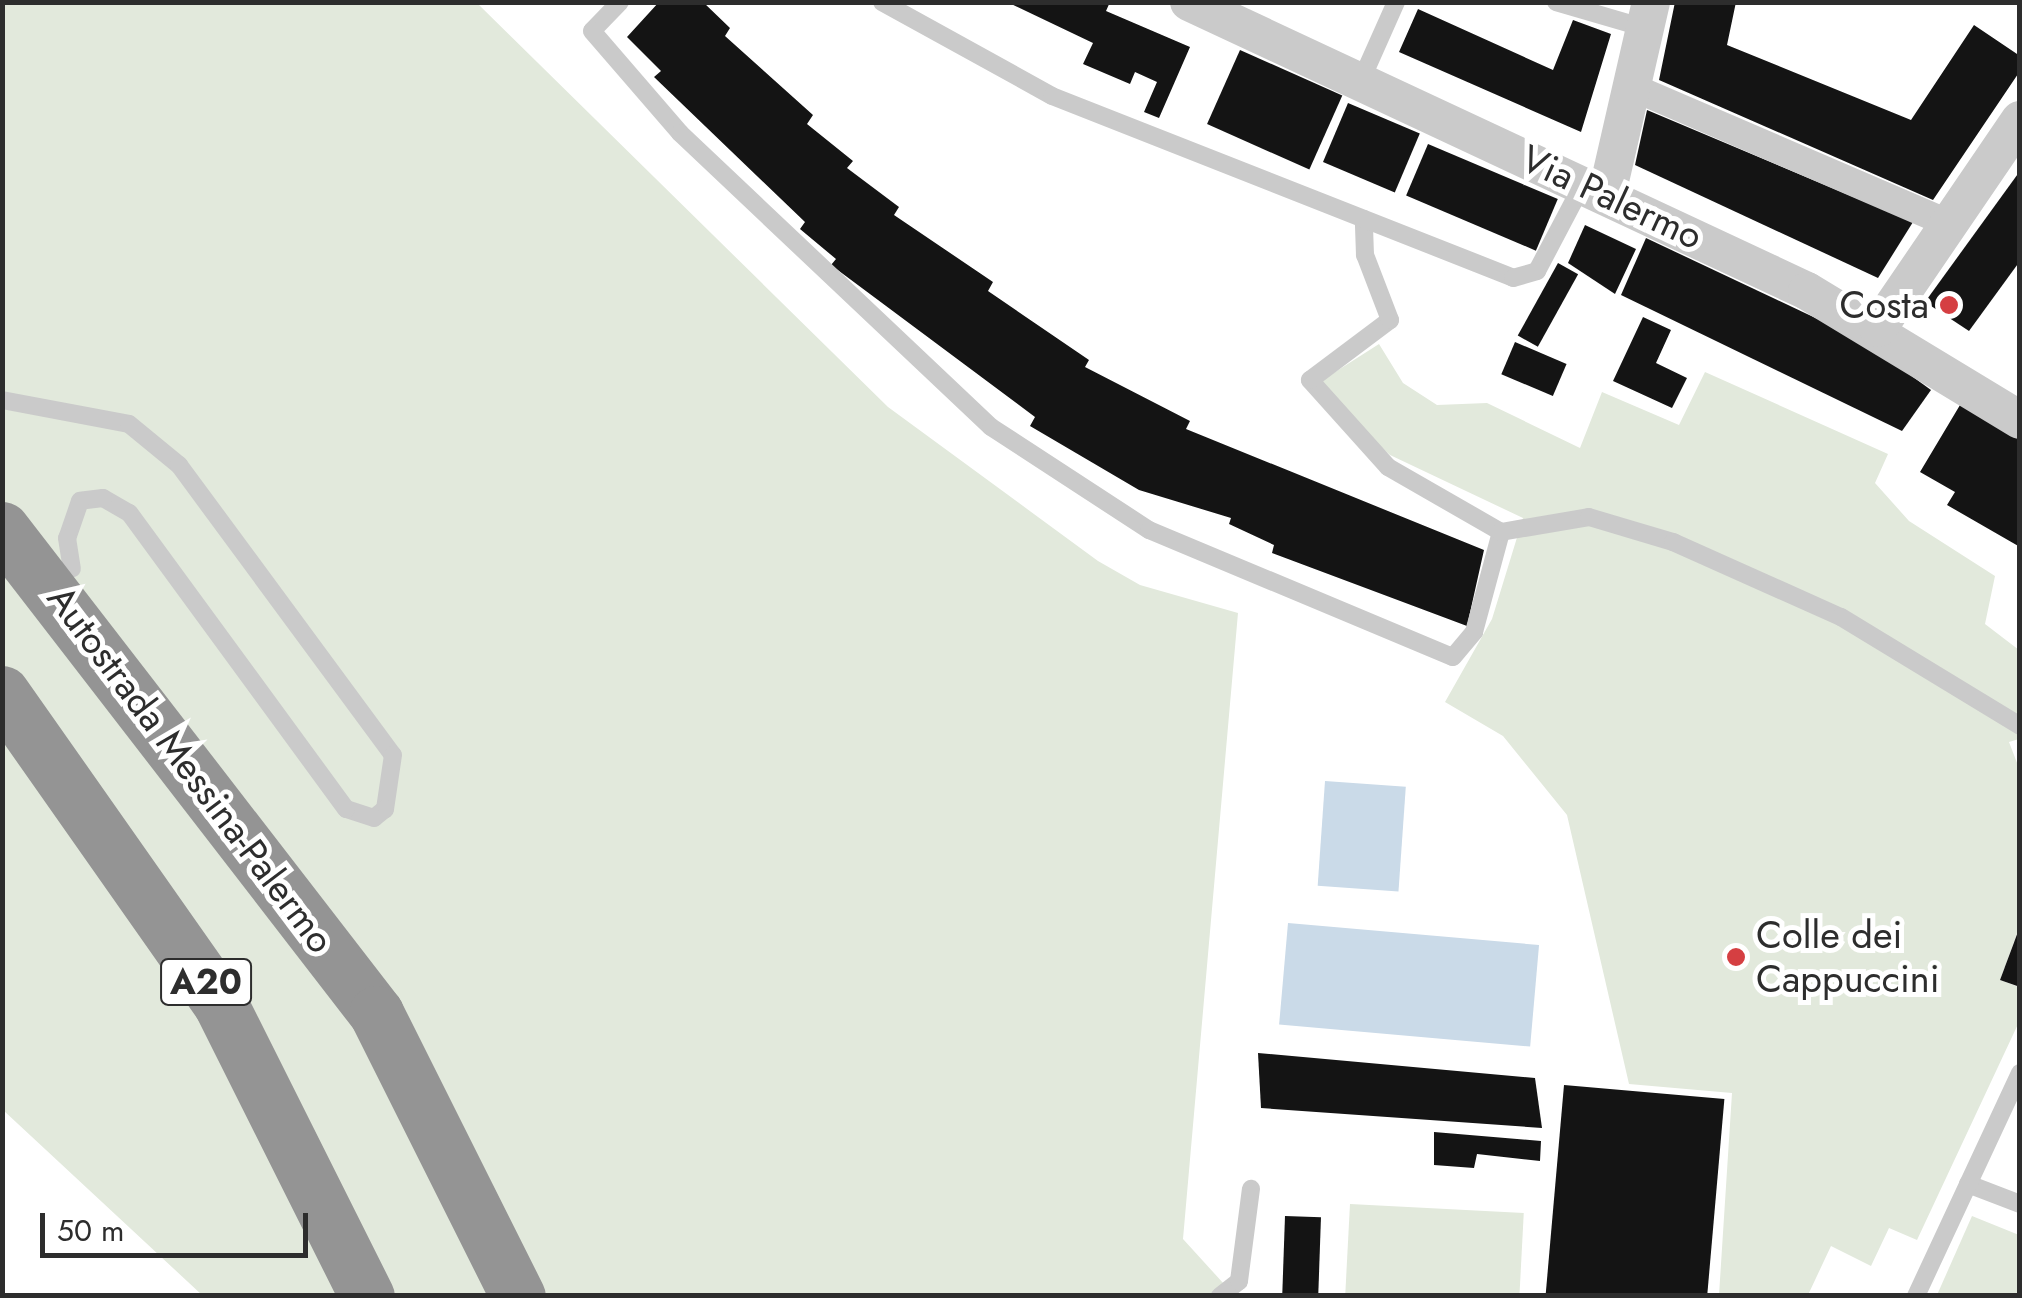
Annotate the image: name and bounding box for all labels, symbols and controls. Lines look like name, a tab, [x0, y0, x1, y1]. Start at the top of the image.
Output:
street label: Via Palermo	[1514, 135, 1710, 259]
place label: Costa	[1840, 282, 1929, 328]
marker: Costa	[1938, 294, 1960, 316]
street label: Autostrada Messina-Palermo	[38, 576, 344, 962]
place label: Colle dei Cappuccini	[1756, 912, 1940, 1002]
marker: Colle dei Cappuccini	[1725, 946, 1747, 968]
road number: A20	[158, 952, 254, 1012]
scale bar	[45, 1193, 312, 1255]
text: 50 m	[57, 1209, 124, 1252]

